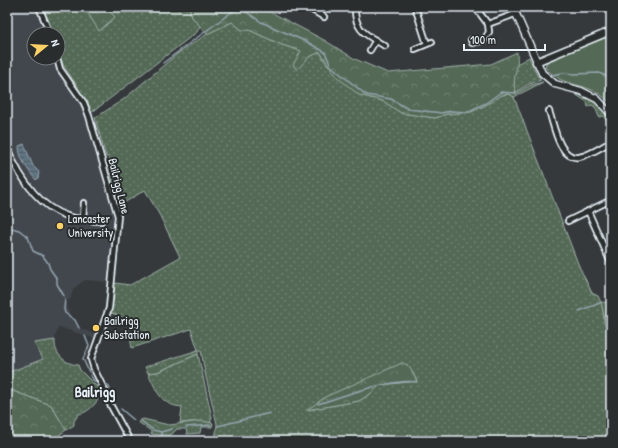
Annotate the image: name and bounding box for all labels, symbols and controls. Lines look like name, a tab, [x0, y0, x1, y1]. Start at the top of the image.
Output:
north arrow	[26, 26, 66, 66]
scale bar	[464, 26, 545, 52]
text: 100 m	[470, 31, 496, 48]
text: N	[48, 38, 63, 48]
street label: Bailrigg Lane	[104, 156, 135, 216]
place label: Lancaster University	[68, 210, 113, 241]
marker: Lancaster University	[55, 221, 65, 231]
place label: Bailrigg Substation	[104, 312, 150, 343]
marker: Bailrigg Substation	[91, 323, 101, 333]
district label: Bailrigg	[75, 382, 115, 403]

